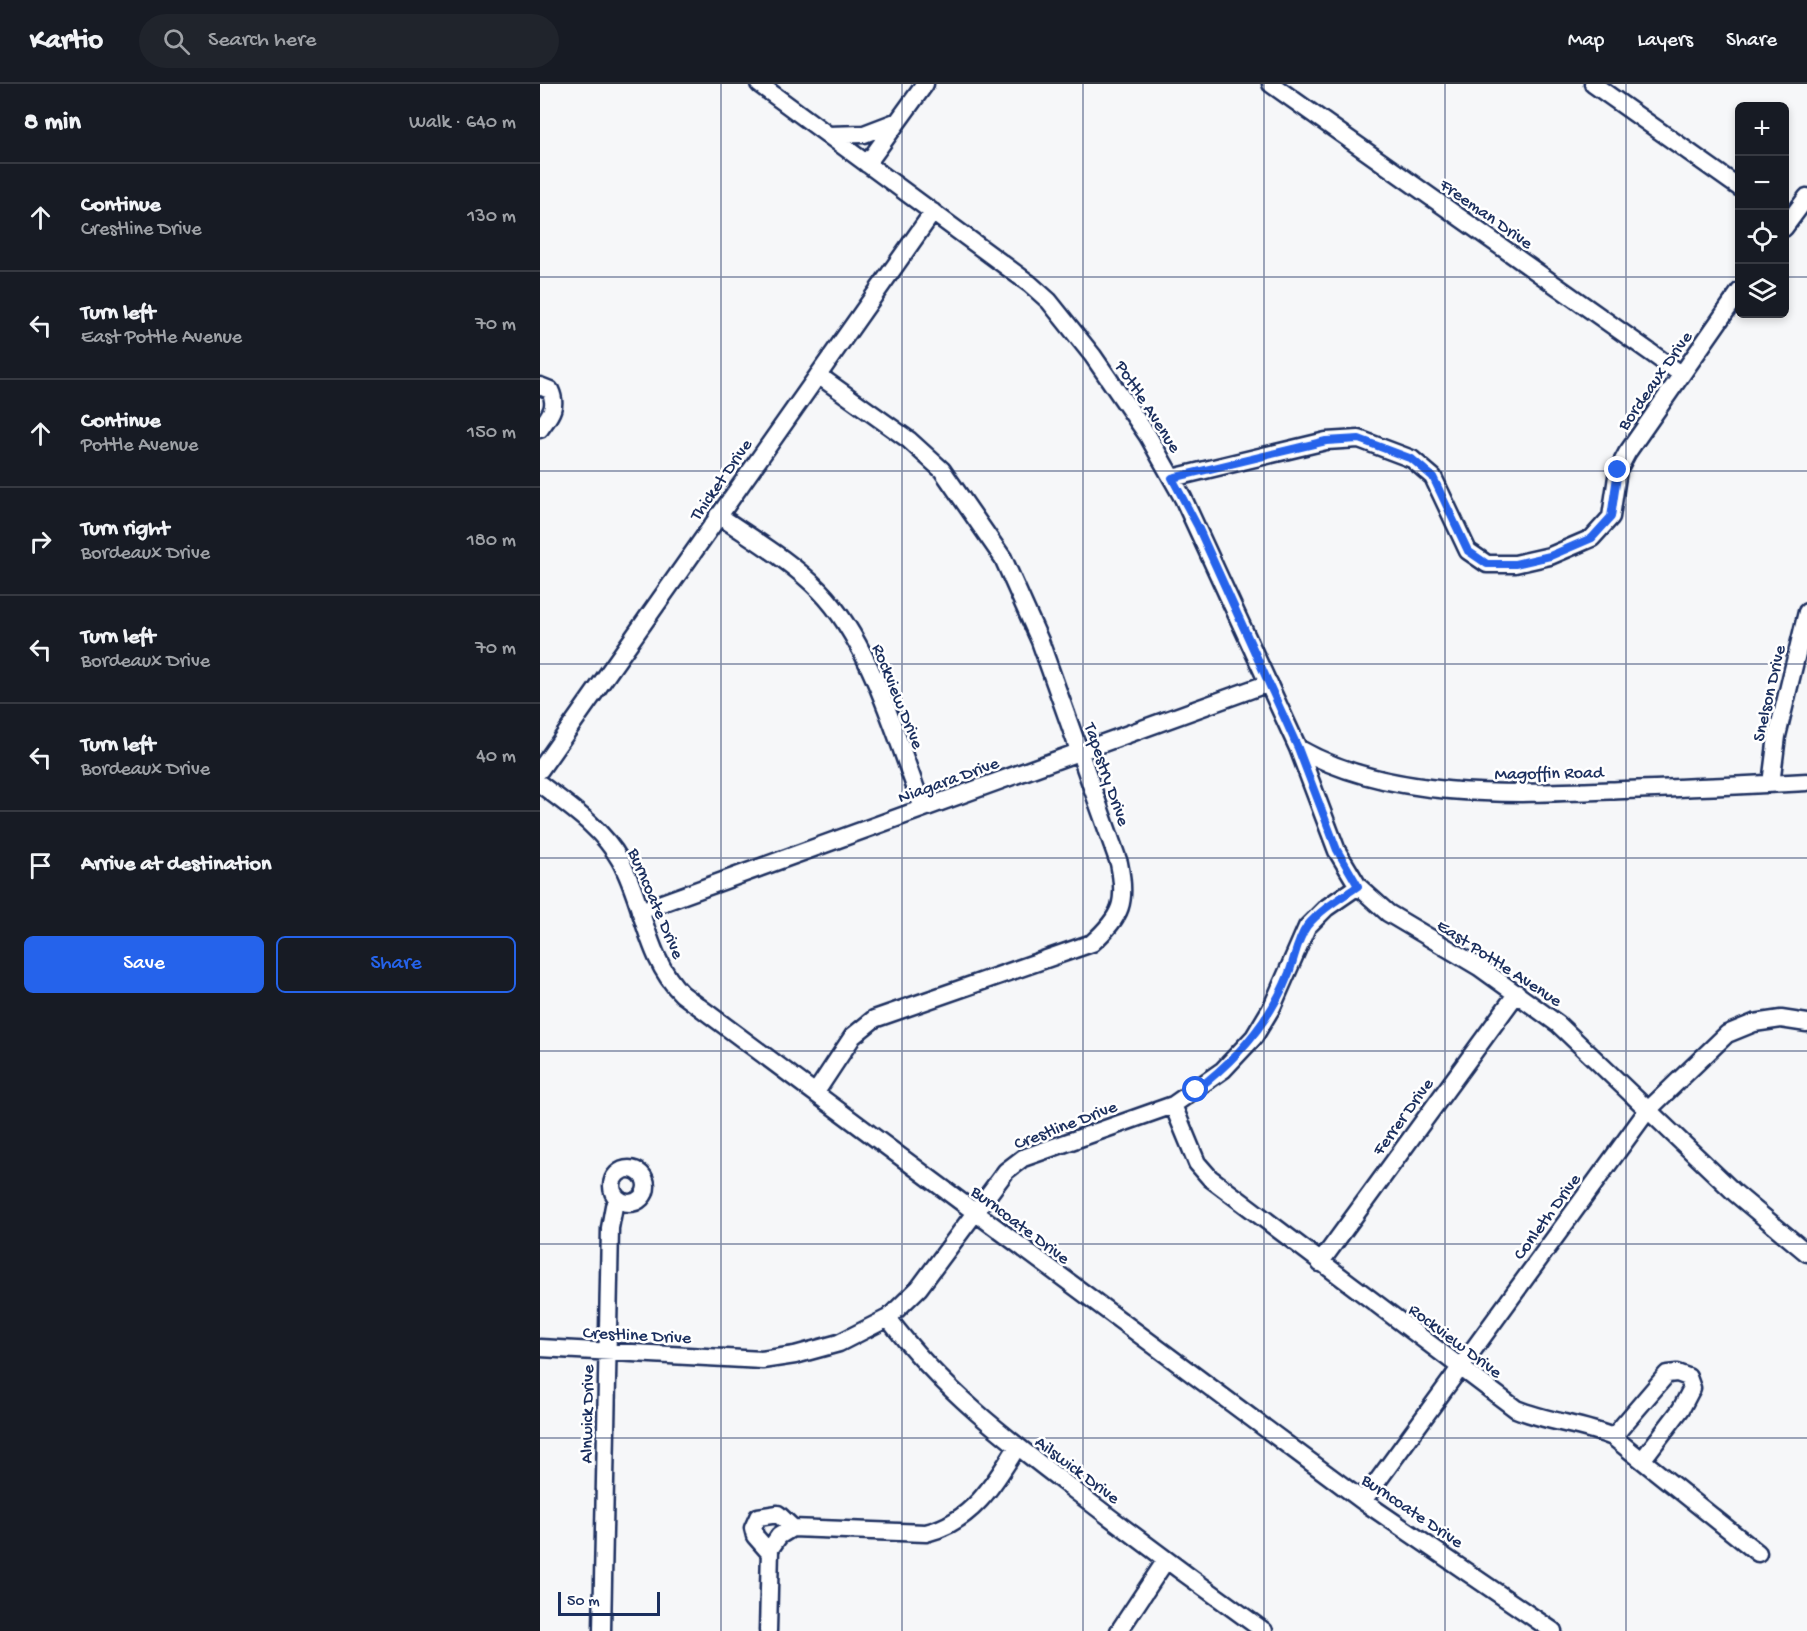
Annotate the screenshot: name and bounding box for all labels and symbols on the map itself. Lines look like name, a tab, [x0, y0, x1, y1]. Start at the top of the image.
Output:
street label: Freeman Drive	[1434, 175, 1537, 255]
street label: Bordeaux Drive	[1614, 327, 1698, 436]
street label: Pottle Avenue	[1109, 357, 1185, 458]
street label: Thicket Drive	[686, 435, 758, 526]
route end	[1604, 456, 1630, 482]
street label: Rockview Drive	[866, 641, 928, 753]
street label: Snelson Drive	[1749, 643, 1792, 744]
street label: Tapestry Drive	[1078, 719, 1133, 830]
street label: Niagara Drive	[896, 753, 1003, 809]
street label: Magoffin Road	[1494, 763, 1605, 786]
street label: Burncoate Drive	[622, 845, 688, 963]
street label: East Pottle Avenue	[1432, 916, 1566, 1013]
street label: Ferrer Drive	[1368, 1074, 1440, 1161]
route start	[1182, 1076, 1208, 1102]
street label: Crestline Drive	[1011, 1097, 1121, 1156]
street label: Conleth Drive	[1510, 1170, 1587, 1265]
street label: Burncoate Drive	[965, 1181, 1074, 1270]
street label: Rockview Drive	[1404, 1300, 1506, 1384]
street label: Crestline Drive	[582, 1323, 692, 1350]
street label: Alnwick Drive	[577, 1364, 600, 1464]
street label: Ailswick Drive	[1030, 1432, 1124, 1510]
street label: Burncoate Drive	[1356, 1470, 1467, 1554]
scale bar	[558, 1589, 660, 1616]

